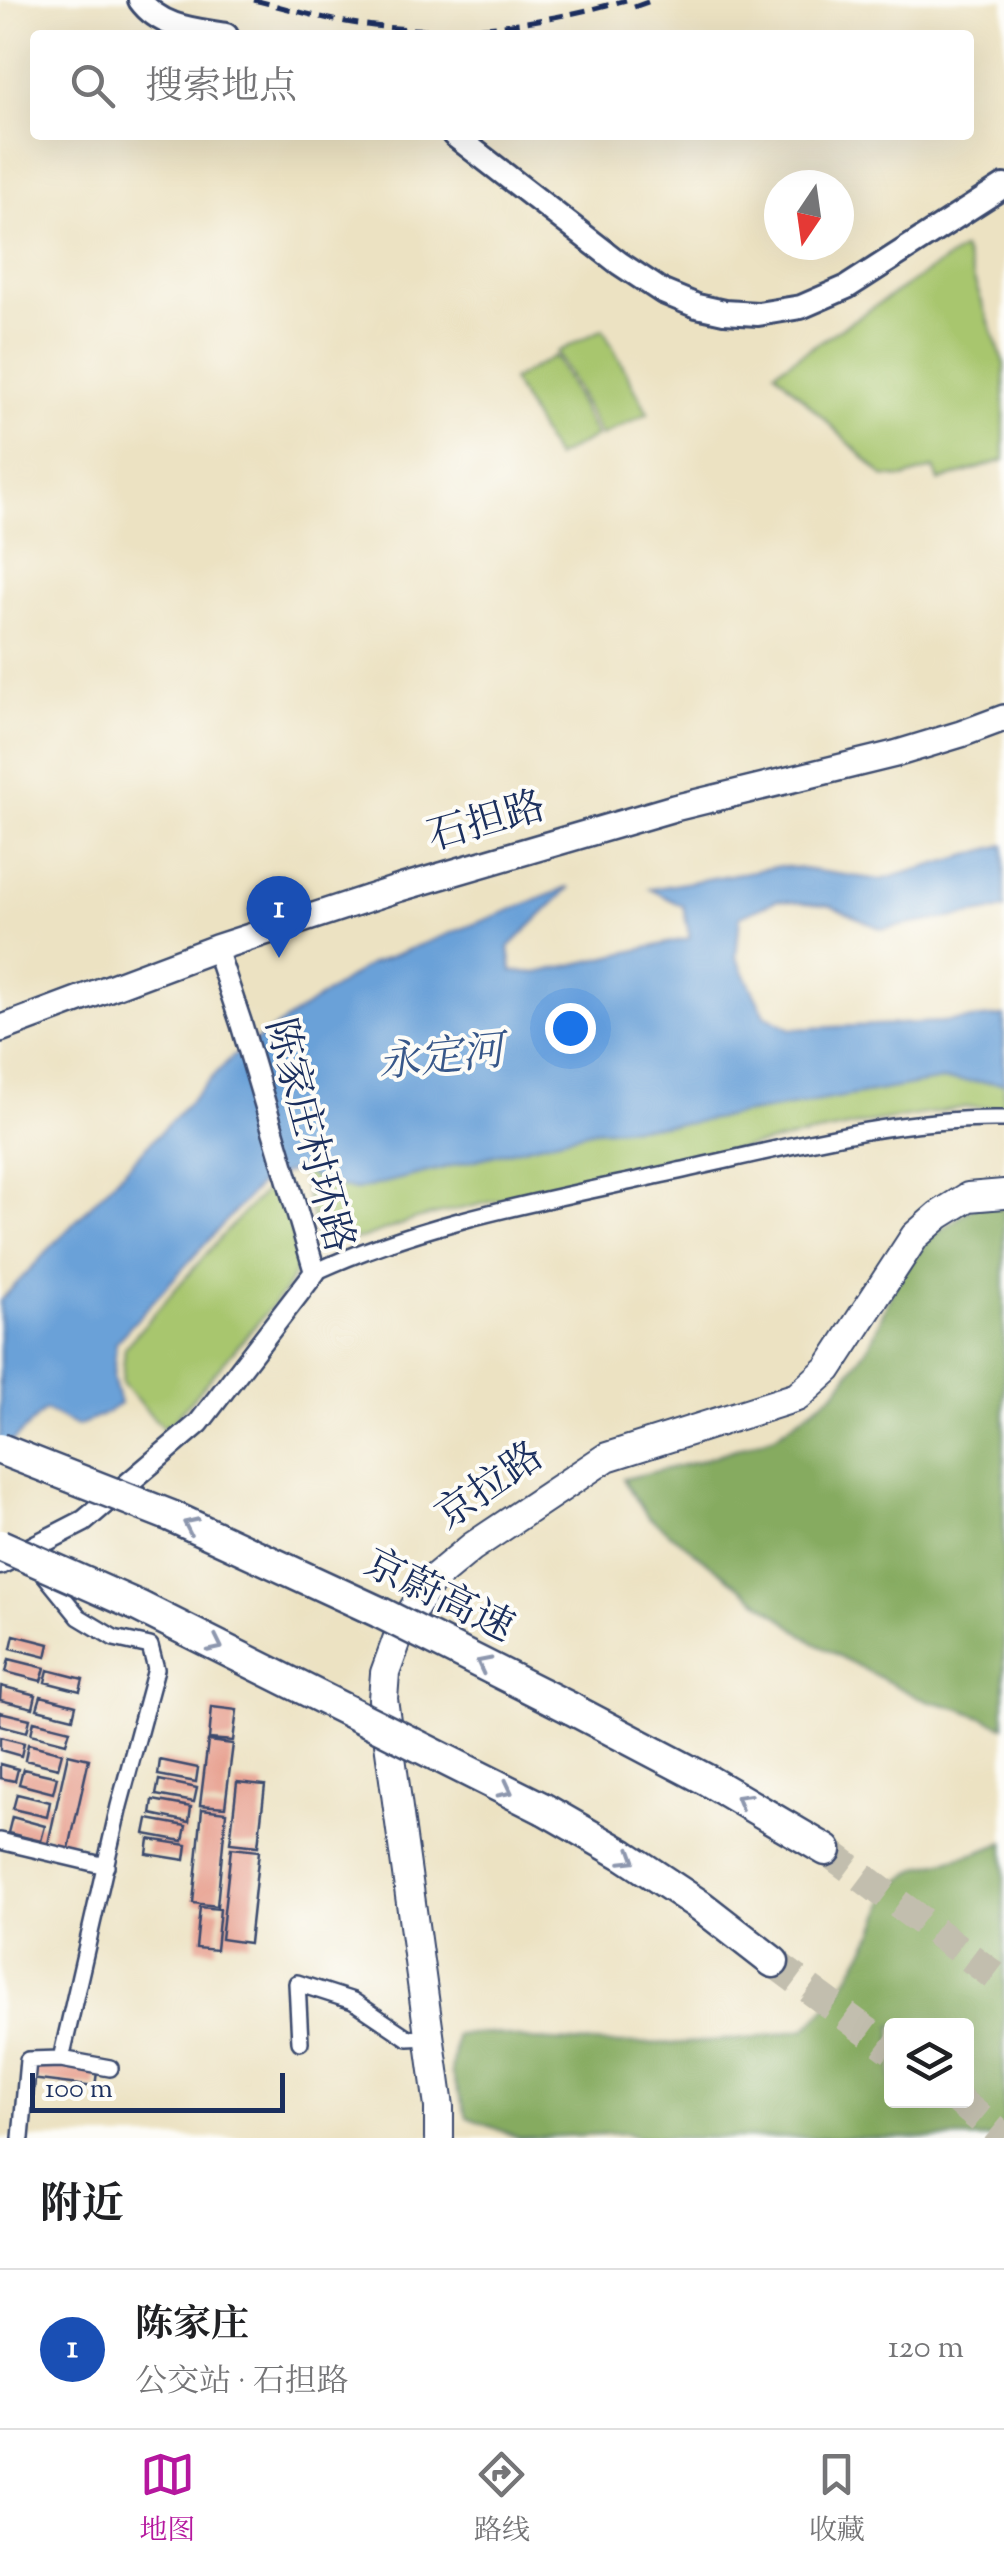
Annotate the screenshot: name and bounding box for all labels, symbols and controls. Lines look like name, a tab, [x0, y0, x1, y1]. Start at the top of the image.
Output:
search box	[30, 30, 974, 140]
icon: search	[65, 58, 120, 113]
text: 搜索地点	[145, 62, 297, 116]
north arrow	[764, 170, 854, 260]
street label: 石担路	[421, 780, 553, 868]
pin: 1	[246, 876, 312, 958]
your location	[545, 1003, 596, 1054]
street label: 陈家庄村环路	[248, 1013, 366, 1259]
water label: 永定河	[375, 1023, 514, 1096]
street label: 京拉路	[426, 1430, 556, 1546]
one-way arrow	[182, 1517, 200, 1537]
street label: 京蔚高速	[354, 1537, 522, 1659]
one-way arrow	[205, 1632, 223, 1652]
one-way arrow	[476, 1657, 494, 1677]
one-way arrow	[496, 1778, 514, 1797]
one-way arrow	[735, 1793, 753, 1812]
one-way arrow	[618, 1846, 636, 1865]
map controls	[884, 2018, 974, 2108]
button: layers	[884, 2018, 974, 2108]
scale bar	[30, 2068, 285, 2112]
text: 100 m	[45, 2070, 113, 2110]
text: 附近	[40, 2177, 124, 2237]
text: 陈家庄	[135, 2300, 249, 2354]
text: 1	[67, 2326, 78, 2372]
text: 120 m	[888, 2326, 964, 2372]
text: 公交站 · 石担路	[135, 2360, 349, 2406]
tab: 地图	[139, 2447, 195, 2552]
tab: 路线	[474, 2447, 530, 2552]
tab: 收藏	[809, 2447, 865, 2552]

